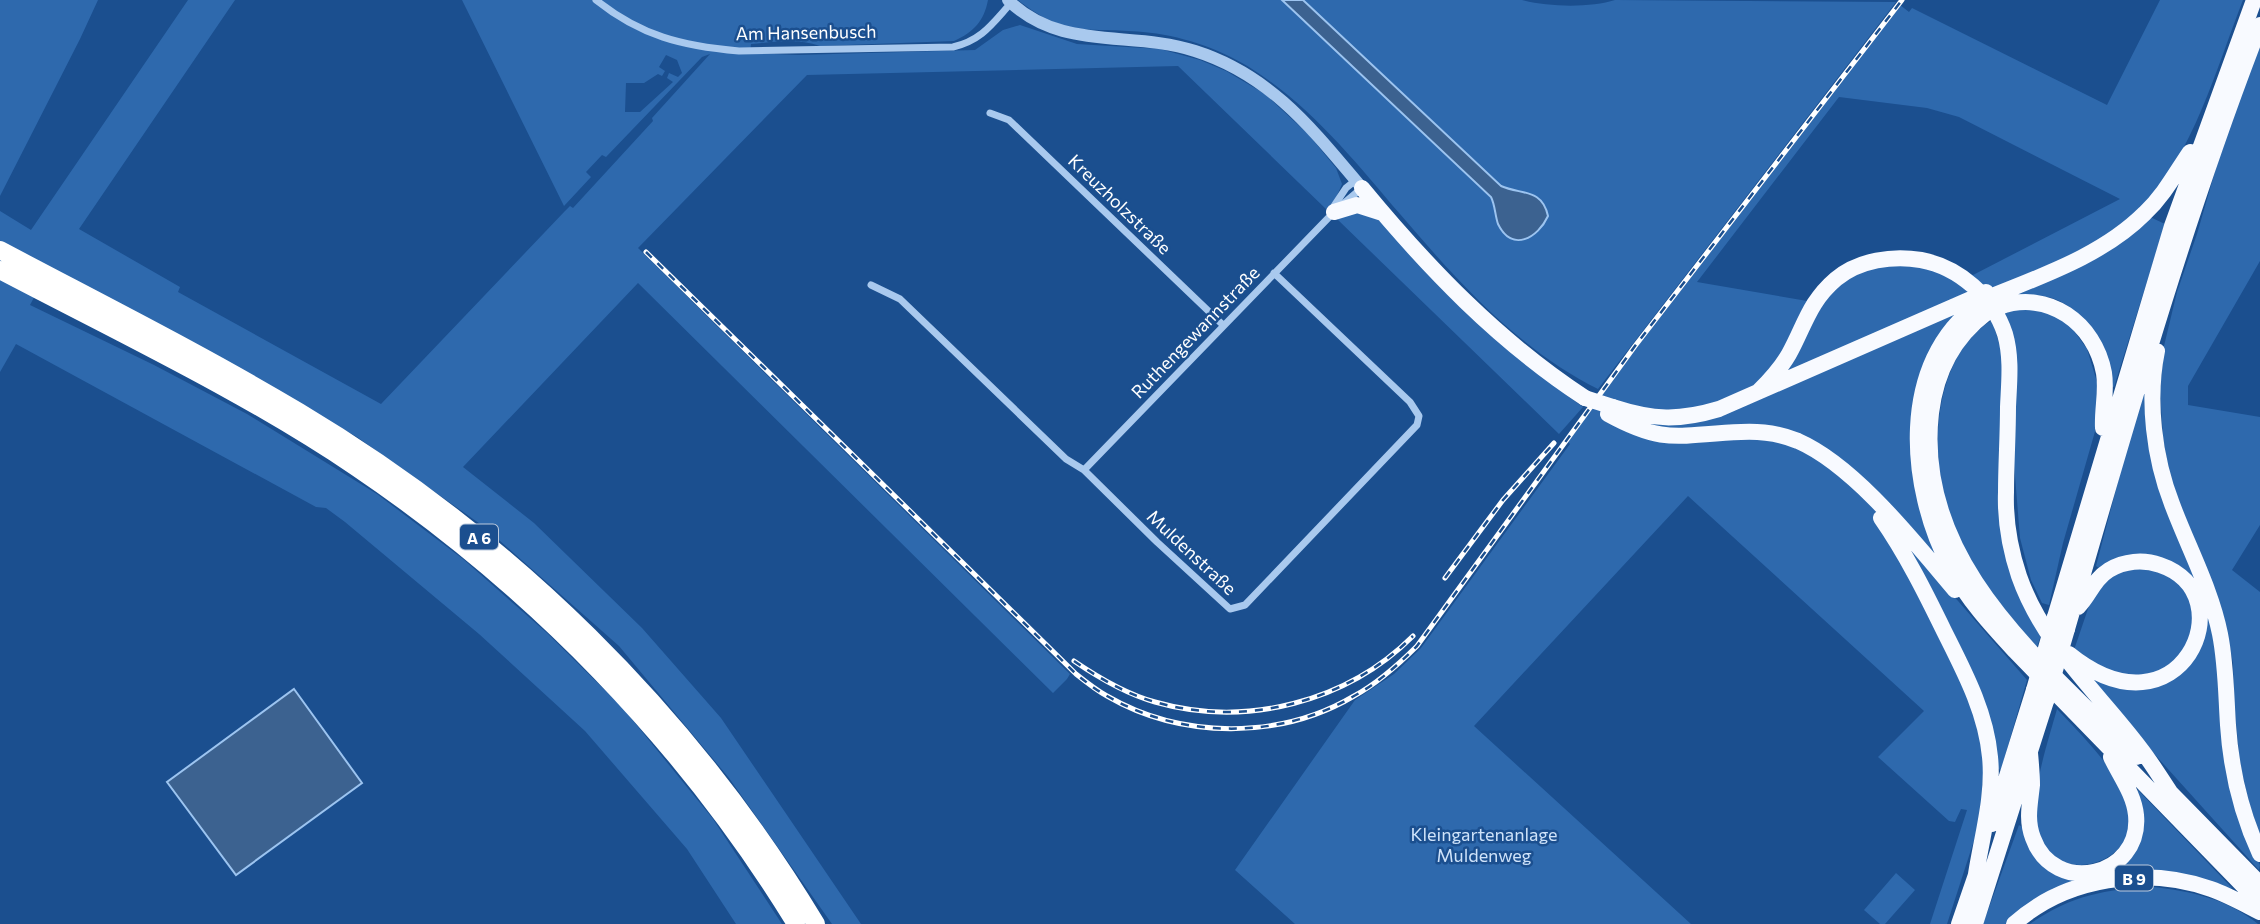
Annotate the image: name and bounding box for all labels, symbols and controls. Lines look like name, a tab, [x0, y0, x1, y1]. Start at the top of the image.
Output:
street label: Am Hansenbusch	[735, 20, 877, 44]
street label: Kreuzholzstraße	[1064, 149, 1176, 259]
street label: Ruthengewannstraße	[1126, 261, 1264, 403]
street label: Muldenstraße	[1143, 505, 1241, 599]
road number: A 6	[460, 524, 498, 550]
park label: Kleingartenanlage Muldenweg	[1410, 823, 1558, 866]
road number: B 9	[2115, 866, 2153, 890]

